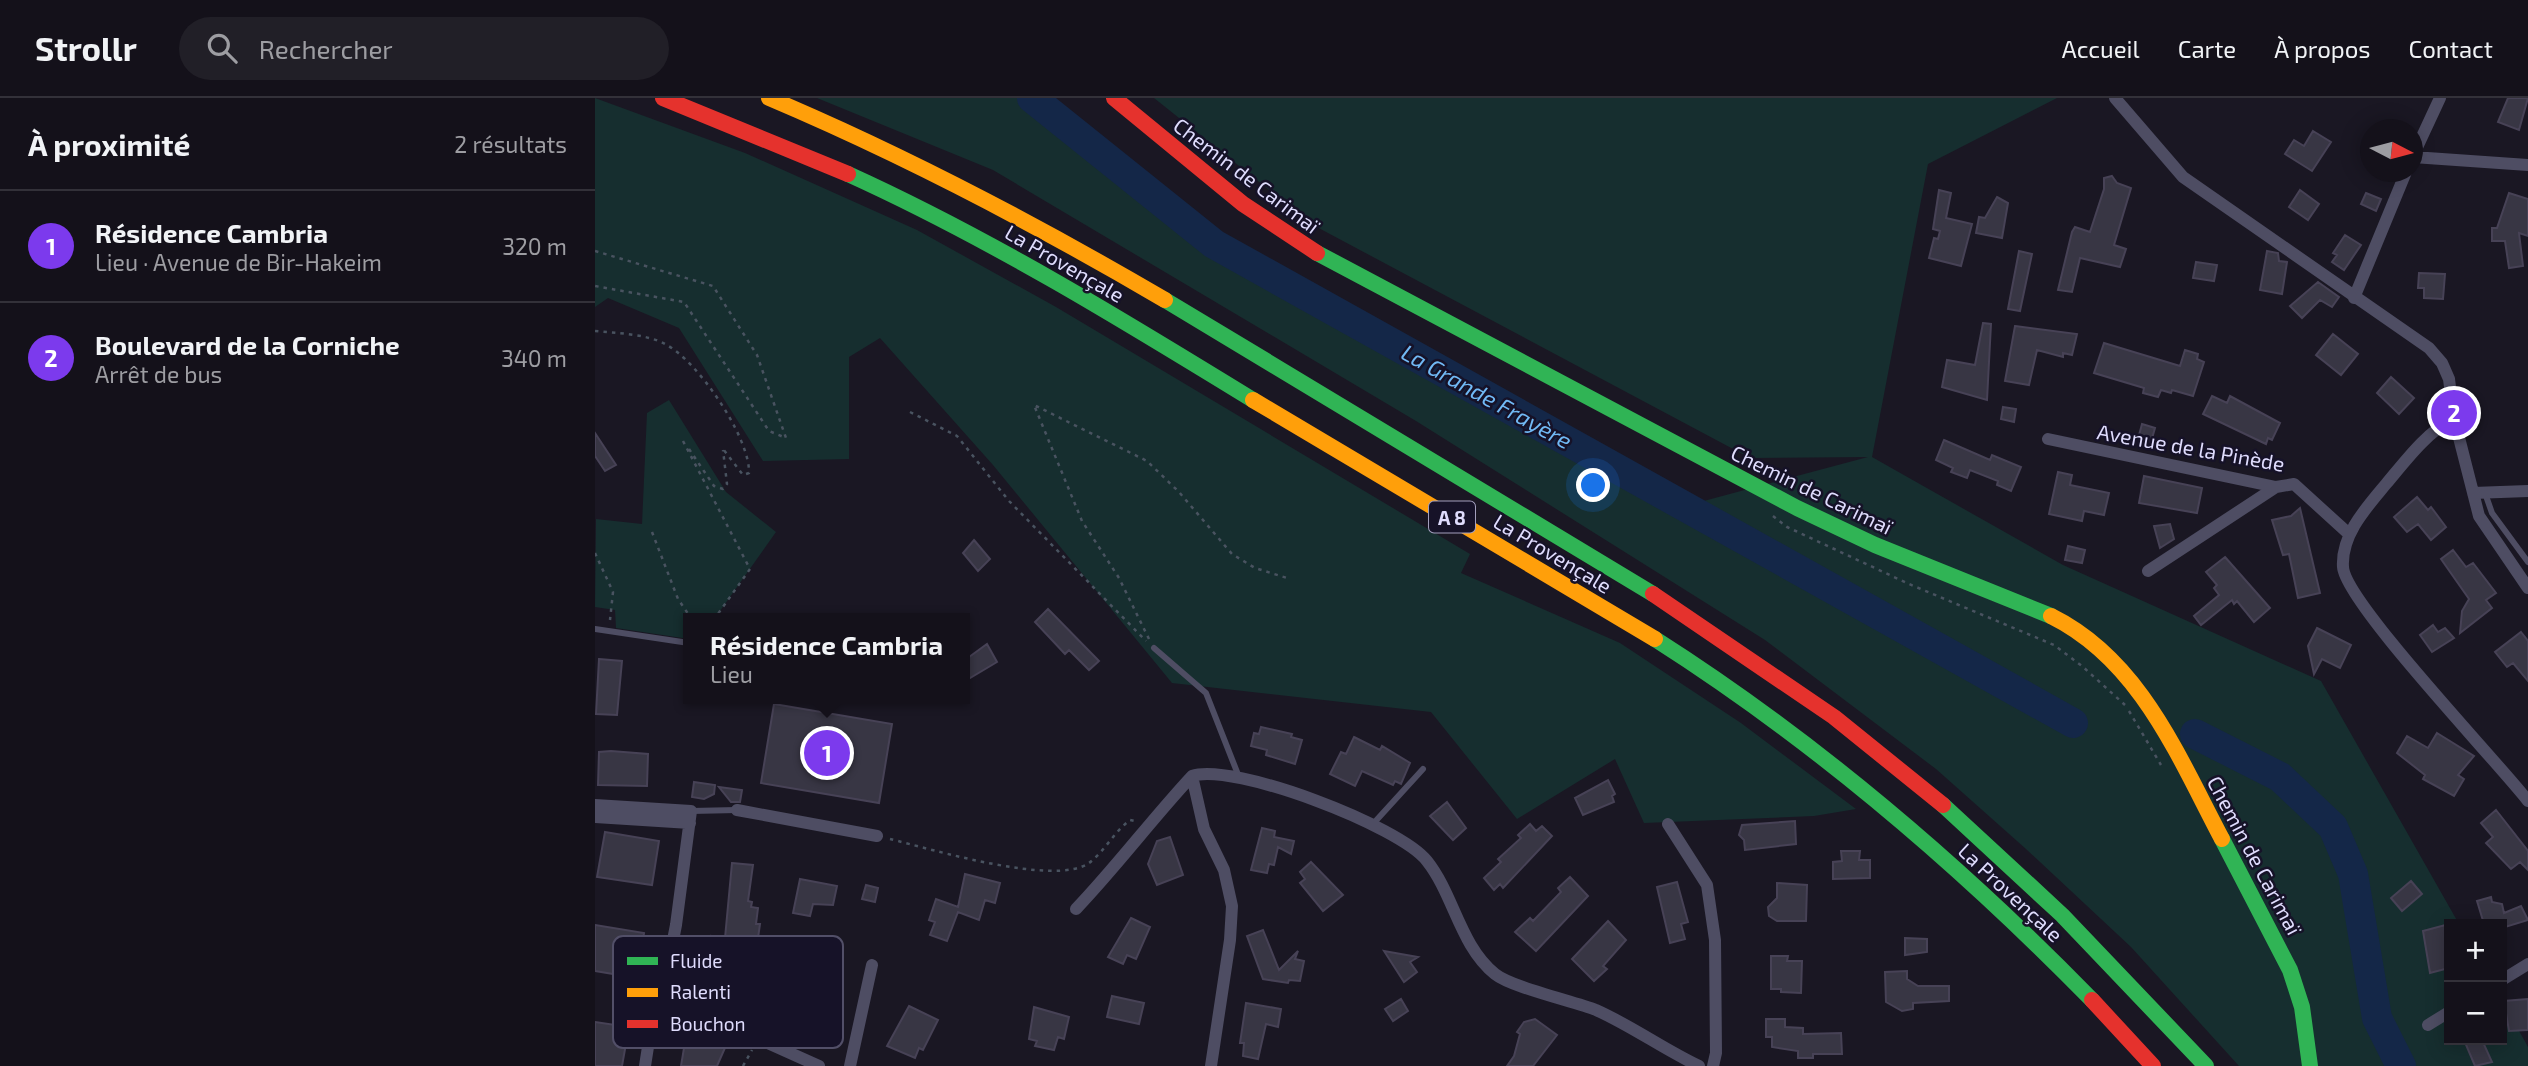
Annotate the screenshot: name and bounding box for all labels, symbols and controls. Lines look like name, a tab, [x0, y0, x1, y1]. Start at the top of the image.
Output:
search box	[179, 17, 669, 80]
text: Strollr	[35, 28, 137, 68]
icon: search	[203, 29, 241, 67]
text: Rechercher	[259, 33, 393, 64]
text: Accueil	[2062, 34, 2140, 63]
text: Carte	[2178, 34, 2236, 63]
text: À propos	[2274, 34, 2371, 63]
text: Contact	[2409, 34, 2493, 63]
street label: Chemin de Carimaï	[1169, 112, 1325, 238]
north arrow	[2360, 119, 2423, 182]
text: À proximité	[28, 126, 190, 162]
text: 2 résultats	[454, 130, 567, 158]
text: Résidence Cambria	[95, 217, 328, 248]
street label: La Provençale	[1000, 219, 1129, 309]
text: 1	[46, 232, 56, 260]
text: 320 m	[502, 232, 567, 260]
text: Lieu · Avenue de Bir-Hakeim	[95, 248, 382, 276]
text: Boulevard de la Corniche	[95, 329, 400, 360]
water label: La Grande Frayère	[1397, 338, 1577, 454]
text: 2	[44, 344, 58, 372]
text: 340 m	[501, 344, 567, 372]
text: Arrêt de bus	[95, 360, 222, 388]
pin: 2	[2431, 387, 2477, 439]
street label: Avenue de la Pinède	[2095, 418, 2287, 476]
street label: Chemin de Carimaï	[1727, 439, 1897, 539]
your location	[1576, 468, 1610, 502]
road number: A 8	[1429, 502, 1475, 532]
street label: La Provençale	[1488, 508, 1616, 600]
popup	[683, 613, 970, 704]
text: Résidence Cambria	[710, 629, 943, 660]
text: Lieu	[710, 660, 753, 688]
pin: 1	[804, 727, 850, 779]
street label: Chemin de Carimaï	[2203, 771, 2308, 939]
street label: La Provençale	[1952, 837, 2068, 948]
map controls	[2444, 919, 2507, 1045]
button: +	[2444, 919, 2507, 982]
legend	[613, 936, 843, 1048]
text: Fluide	[670, 949, 723, 972]
text: Ralenti	[670, 980, 731, 1003]
button: −	[2444, 982, 2507, 1045]
text: Bouchon	[670, 1012, 746, 1035]

